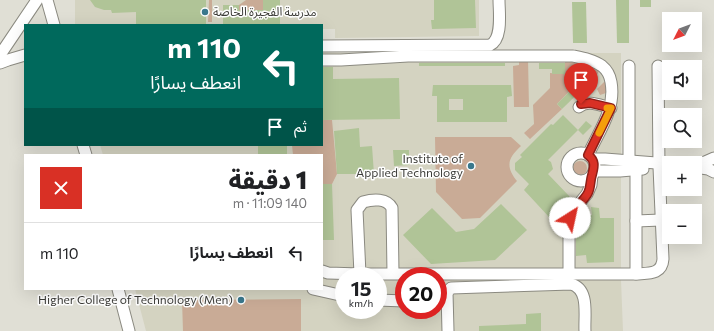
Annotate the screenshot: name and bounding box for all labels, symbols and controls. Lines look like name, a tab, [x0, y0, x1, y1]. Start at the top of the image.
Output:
place label: مدرسة الفجيرة الخاصة	[213, 4, 317, 19]
marker: مدرسة الفجيرة الخاصة	[200, 7, 210, 17]
north arrow	[662, 12, 702, 52]
map controls	[662, 12, 702, 244]
text: 110 m	[167, 30, 241, 64]
icon: left	[255, 40, 307, 92]
button: sound	[662, 60, 702, 100]
pin	[564, 63, 598, 104]
icon: arrive	[570, 69, 592, 91]
text: انعطف يسارًا	[150, 71, 241, 93]
button: search	[662, 108, 702, 148]
icon: arrive	[264, 116, 286, 138]
text: ثم	[294, 117, 307, 135]
place label: Institute of Applied Technology	[356, 151, 463, 179]
button: +	[662, 156, 702, 196]
marker: Institute of Applied Technology	[466, 161, 476, 171]
text: 1 دقيقة	[229, 165, 307, 194]
button: close	[40, 167, 82, 209]
text: 140 m · 11:09	[233, 195, 307, 211]
position arrow	[549, 197, 591, 239]
button: −	[662, 204, 702, 244]
icon: left	[285, 242, 307, 264]
text: انعطف يسارًا	[190, 243, 273, 261]
text: 110 m	[40, 244, 79, 262]
speed limit sign: 20	[395, 267, 447, 319]
text: 15	[351, 276, 371, 300]
place label: Higher College of Technology (Men)	[38, 292, 233, 306]
marker: Higher College of Technology (Men)	[236, 295, 246, 305]
text: km/h	[349, 297, 373, 309]

